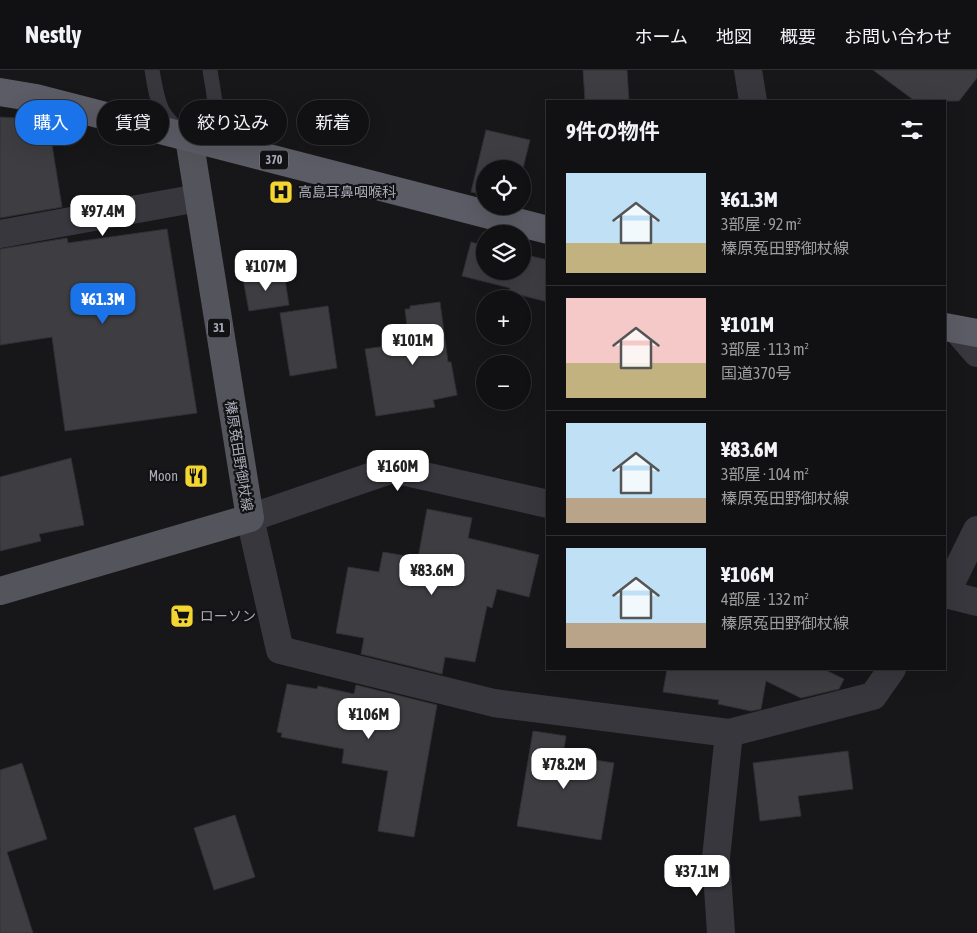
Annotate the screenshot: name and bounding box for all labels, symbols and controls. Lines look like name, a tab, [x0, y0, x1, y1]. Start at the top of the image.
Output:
text: Nestly	[25, 21, 81, 48]
text: ホーム	[635, 26, 688, 47]
text: 地図	[716, 26, 752, 47]
text: 概要	[780, 26, 816, 47]
text: お問い合わせ	[844, 26, 952, 47]
chip: 購入	[15, 100, 87, 145]
chip: 賃貸	[97, 100, 169, 145]
chip: 絞り込み	[179, 100, 287, 145]
chip: 新着	[297, 100, 369, 145]
icon: filters	[898, 116, 926, 144]
text: 9件の物件	[566, 119, 660, 143]
road number: 370	[260, 150, 288, 170]
map controls	[476, 160, 531, 410]
button: locate	[476, 160, 531, 215]
hospital icon: 高島耳鼻咽喉科	[268, 179, 294, 205]
place label: 高島耳鼻咽喉科	[298, 184, 396, 200]
text: ¥61.3M	[721, 187, 778, 211]
icon: home	[606, 193, 666, 253]
pin: ¥97.4M	[62, 194, 144, 237]
text: ¥97.4M	[81, 202, 125, 220]
text: 3部屋 · 92 m²	[721, 215, 802, 233]
button: layers	[476, 225, 531, 280]
text: 榛原菟田野御杖線	[721, 239, 849, 257]
pin: ¥107M	[231, 250, 301, 292]
text: ¥107M	[246, 257, 286, 275]
pin: ¥61.3M	[62, 282, 144, 325]
text: ¥61.3M	[81, 290, 125, 308]
button: +	[476, 290, 531, 345]
text: ¥101M	[721, 312, 774, 336]
road number: 31	[208, 318, 230, 338]
icon: home	[606, 318, 666, 378]
pin: ¥101M	[378, 324, 448, 366]
text: ¥101M	[393, 331, 433, 349]
text: 3部屋 · 113 m²	[721, 340, 809, 358]
button: −	[476, 355, 531, 410]
text: 国道370号	[721, 364, 792, 382]
street label: 榛原菟田野御杖線	[222, 399, 256, 513]
text: ¥83.6M	[721, 437, 778, 461]
icon: home	[606, 443, 666, 503]
pin: ¥160M	[363, 450, 433, 492]
text: ¥160M	[378, 457, 418, 475]
restaurant icon: Moon	[183, 463, 209, 489]
text: 3部屋 · 104 m²	[721, 465, 809, 483]
place label: Moon	[149, 468, 178, 484]
text: 榛原菟田野御杖線	[721, 489, 849, 507]
pin: ¥83.6M	[391, 554, 473, 596]
text: ¥83.6M	[410, 561, 454, 579]
text: ¥106M	[721, 562, 774, 586]
icon: home	[606, 568, 666, 628]
text: 4部屋 · 132 m²	[721, 590, 809, 608]
supermarket icon: ローソン	[169, 603, 195, 629]
place label: ローソン	[200, 608, 256, 624]
text: 榛原菟田野御杖線	[721, 614, 849, 632]
pin: ¥106M	[334, 698, 404, 740]
text: ¥106M	[349, 705, 389, 723]
pin: ¥78.2M	[523, 748, 605, 790]
text: ¥78.2M	[542, 755, 586, 773]
pin: ¥37.1M	[656, 854, 738, 897]
text: ¥37.1M	[675, 862, 719, 880]

